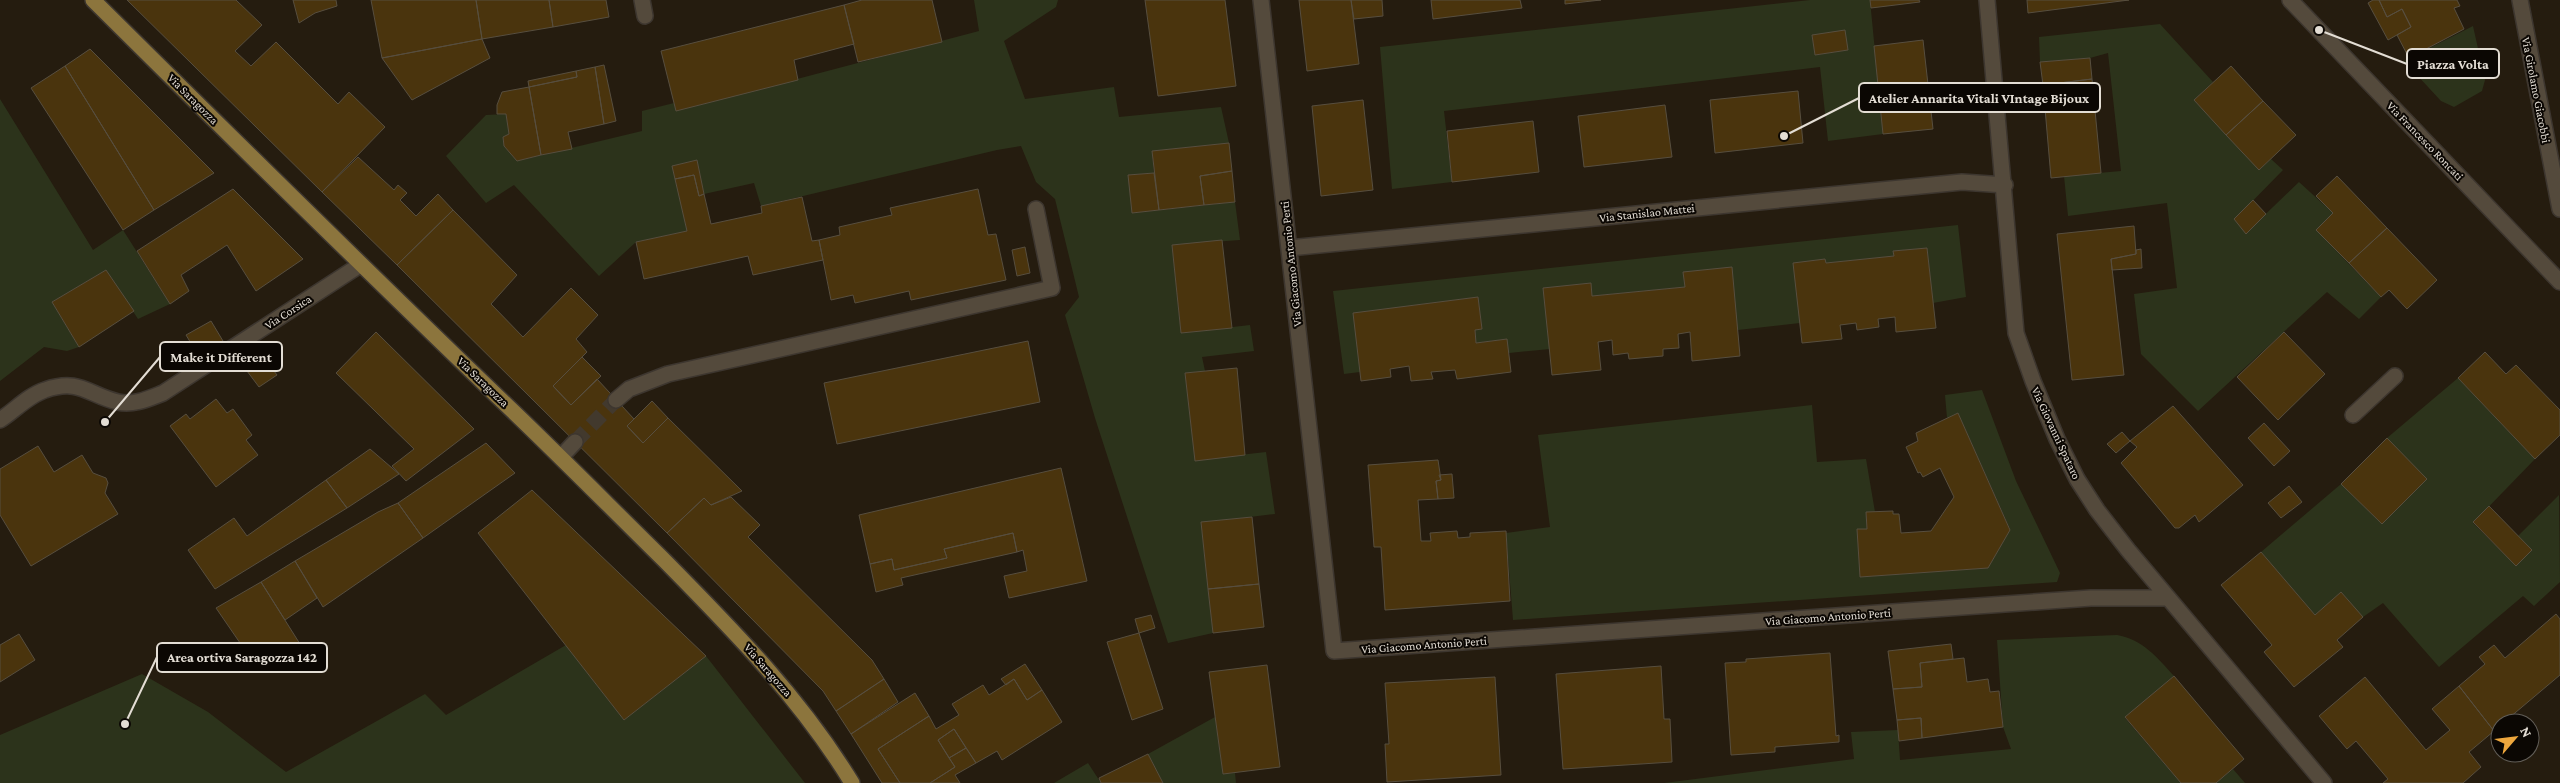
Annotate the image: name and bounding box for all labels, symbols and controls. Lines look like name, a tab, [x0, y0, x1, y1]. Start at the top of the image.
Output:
street label: Via Girolamo Giacobbi	[2519, 36, 2553, 144]
callout: Piazza Volta	[2407, 49, 2499, 78]
text: Piazza Volta	[2417, 56, 2489, 72]
street label: Via Saragozza	[165, 71, 222, 128]
callout: Atelier Annarita Vitali VIntage Bijoux	[1859, 83, 2100, 112]
text: Atelier Annarita Vitali VIntage Bijoux	[1868, 90, 2090, 107]
street label: Via Francesco Roncati	[2384, 99, 2466, 183]
street label: Via Giacomo Antonio Perti	[1277, 201, 1305, 327]
street label: Via Stanislao Mattei	[1599, 201, 1695, 225]
street label: Via Corsica	[262, 291, 314, 332]
callout: Make it Different	[160, 342, 282, 371]
text: Make it Different	[170, 349, 273, 365]
street label: Via Saragozza	[454, 354, 512, 410]
street label: Via Giovanni Spataro	[2028, 385, 2084, 482]
street label: Via Giacomo Antonio Perti	[1765, 606, 1891, 628]
street label: Via Giacomo Antonio Perti	[1361, 634, 1487, 656]
street label: Via Saragozza	[741, 641, 795, 700]
callout: Area ortiva Saragozza 142	[157, 643, 327, 672]
text: Area ortiva Saragozza 142	[166, 649, 317, 665]
north arrow	[2490, 713, 2540, 763]
text: N	[2517, 724, 2536, 740]

